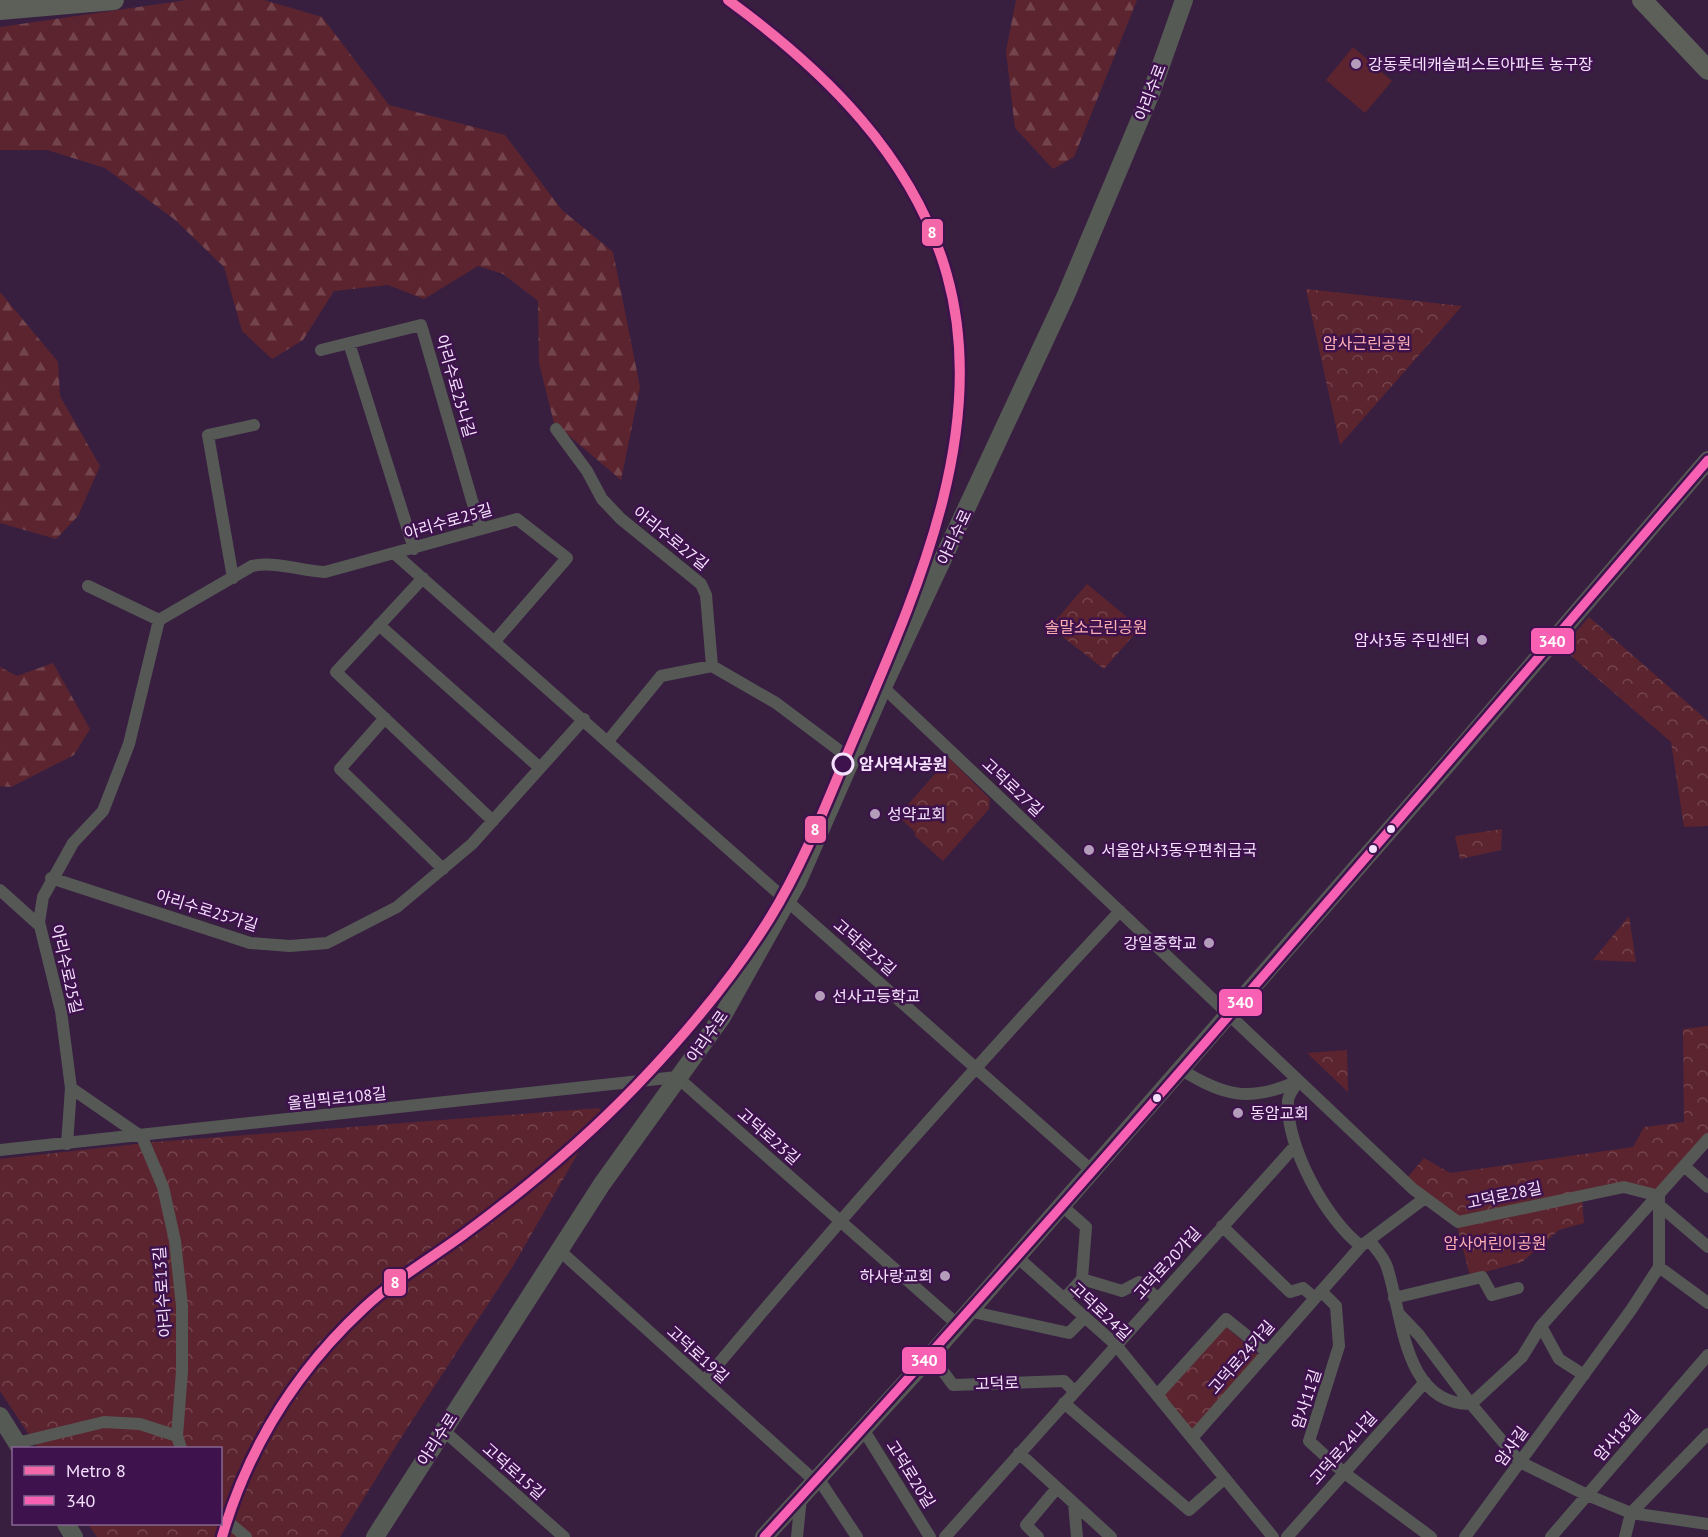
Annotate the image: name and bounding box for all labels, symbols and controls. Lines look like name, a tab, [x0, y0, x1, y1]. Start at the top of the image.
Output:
place label: 강동롯데캐슬퍼스트아파트 농구장	[1368, 54, 1593, 74]
marker: 강동롯데캐슬퍼스트아파트 농구장	[1349, 57, 1363, 71]
street label: 아리수로	[1130, 61, 1170, 123]
line badge: 8	[921, 218, 944, 247]
text: 8	[927, 222, 937, 242]
street label: 아리수로25나길	[432, 332, 480, 440]
park label: 암사근린공원	[1323, 333, 1411, 353]
street label: 아리수로25길	[401, 499, 495, 543]
street label: 아리수로27길	[629, 502, 713, 574]
street label: 아리수로	[932, 506, 976, 568]
park label: 솔말소근린공원	[1044, 617, 1148, 637]
line badge: 340	[1530, 627, 1575, 655]
place label: 암사3동 주민센터	[1354, 630, 1470, 650]
text: 340	[1538, 631, 1566, 651]
marker: 암사3동 주민센터	[1475, 633, 1489, 647]
marker: 암사역사공원	[832, 753, 854, 775]
place label: 암사역사공원	[859, 754, 947, 774]
street label: 고덕로27길	[978, 754, 1048, 820]
place label: 성약교회	[887, 804, 946, 824]
marker: 성약교회	[868, 807, 882, 821]
line badge: 8	[804, 815, 827, 844]
text: 8	[810, 819, 820, 839]
unlabelled marker	[1385, 823, 1397, 835]
place label: 서울암사3동우편취급국	[1101, 840, 1257, 860]
marker: 서울암사3동우편취급국	[1082, 843, 1096, 857]
unlabelled marker	[1367, 843, 1379, 855]
street label: 아리수로25가길	[154, 885, 260, 935]
street label: 고덕로25길	[830, 914, 900, 980]
street label: 아리수로25길	[47, 922, 87, 1016]
place label: 강일중학교	[1123, 933, 1197, 953]
marker: 강일중학교	[1202, 936, 1216, 950]
place label: 선사고등학교	[832, 986, 920, 1006]
line badge: 340	[1218, 988, 1263, 1017]
marker: 선사고등학교	[813, 989, 827, 1003]
text: 340	[1226, 992, 1254, 1012]
street label: 아리수로	[682, 1006, 732, 1066]
street label: 올림픽로108길	[286, 1083, 388, 1113]
unlabelled marker	[1151, 1092, 1163, 1104]
street label: 고덕로23길	[734, 1103, 804, 1169]
place label: 동암교회	[1250, 1103, 1309, 1123]
marker: 동암교회	[1231, 1106, 1245, 1120]
street label: 고덕로28길	[1465, 1177, 1543, 1213]
street label: 고덕로20가길	[1129, 1222, 1205, 1304]
park label: 암사어린이공원	[1443, 1233, 1547, 1253]
street label: 아리수로13길	[149, 1246, 175, 1338]
place label: 하사랑교회	[859, 1266, 933, 1286]
line badge: 8	[383, 1268, 407, 1297]
marker: 하사랑교회	[938, 1269, 952, 1283]
text: 8	[390, 1272, 400, 1292]
street label: 고덕로24길	[1066, 1278, 1136, 1344]
street label: 고덕로24가길	[1204, 1316, 1278, 1398]
street label: 고덕로19길	[663, 1321, 733, 1387]
line badge: 340	[901, 1346, 947, 1375]
text: 340	[910, 1350, 938, 1370]
street label: 암사11길	[1287, 1367, 1325, 1431]
street label: 고덕로	[975, 1372, 1020, 1394]
street label: 암사18길	[1589, 1405, 1645, 1465]
street label: 고덕로24나길	[1305, 1407, 1381, 1489]
street label: 아리수로	[413, 1409, 462, 1469]
street label: 암사길	[1490, 1422, 1532, 1470]
street label: 고덕로20길	[882, 1436, 940, 1512]
street label: 고덕로15길	[479, 1438, 549, 1504]
legend	[12, 1447, 222, 1525]
text: Metro 8	[66, 1459, 126, 1482]
text: 340	[66, 1489, 96, 1512]

